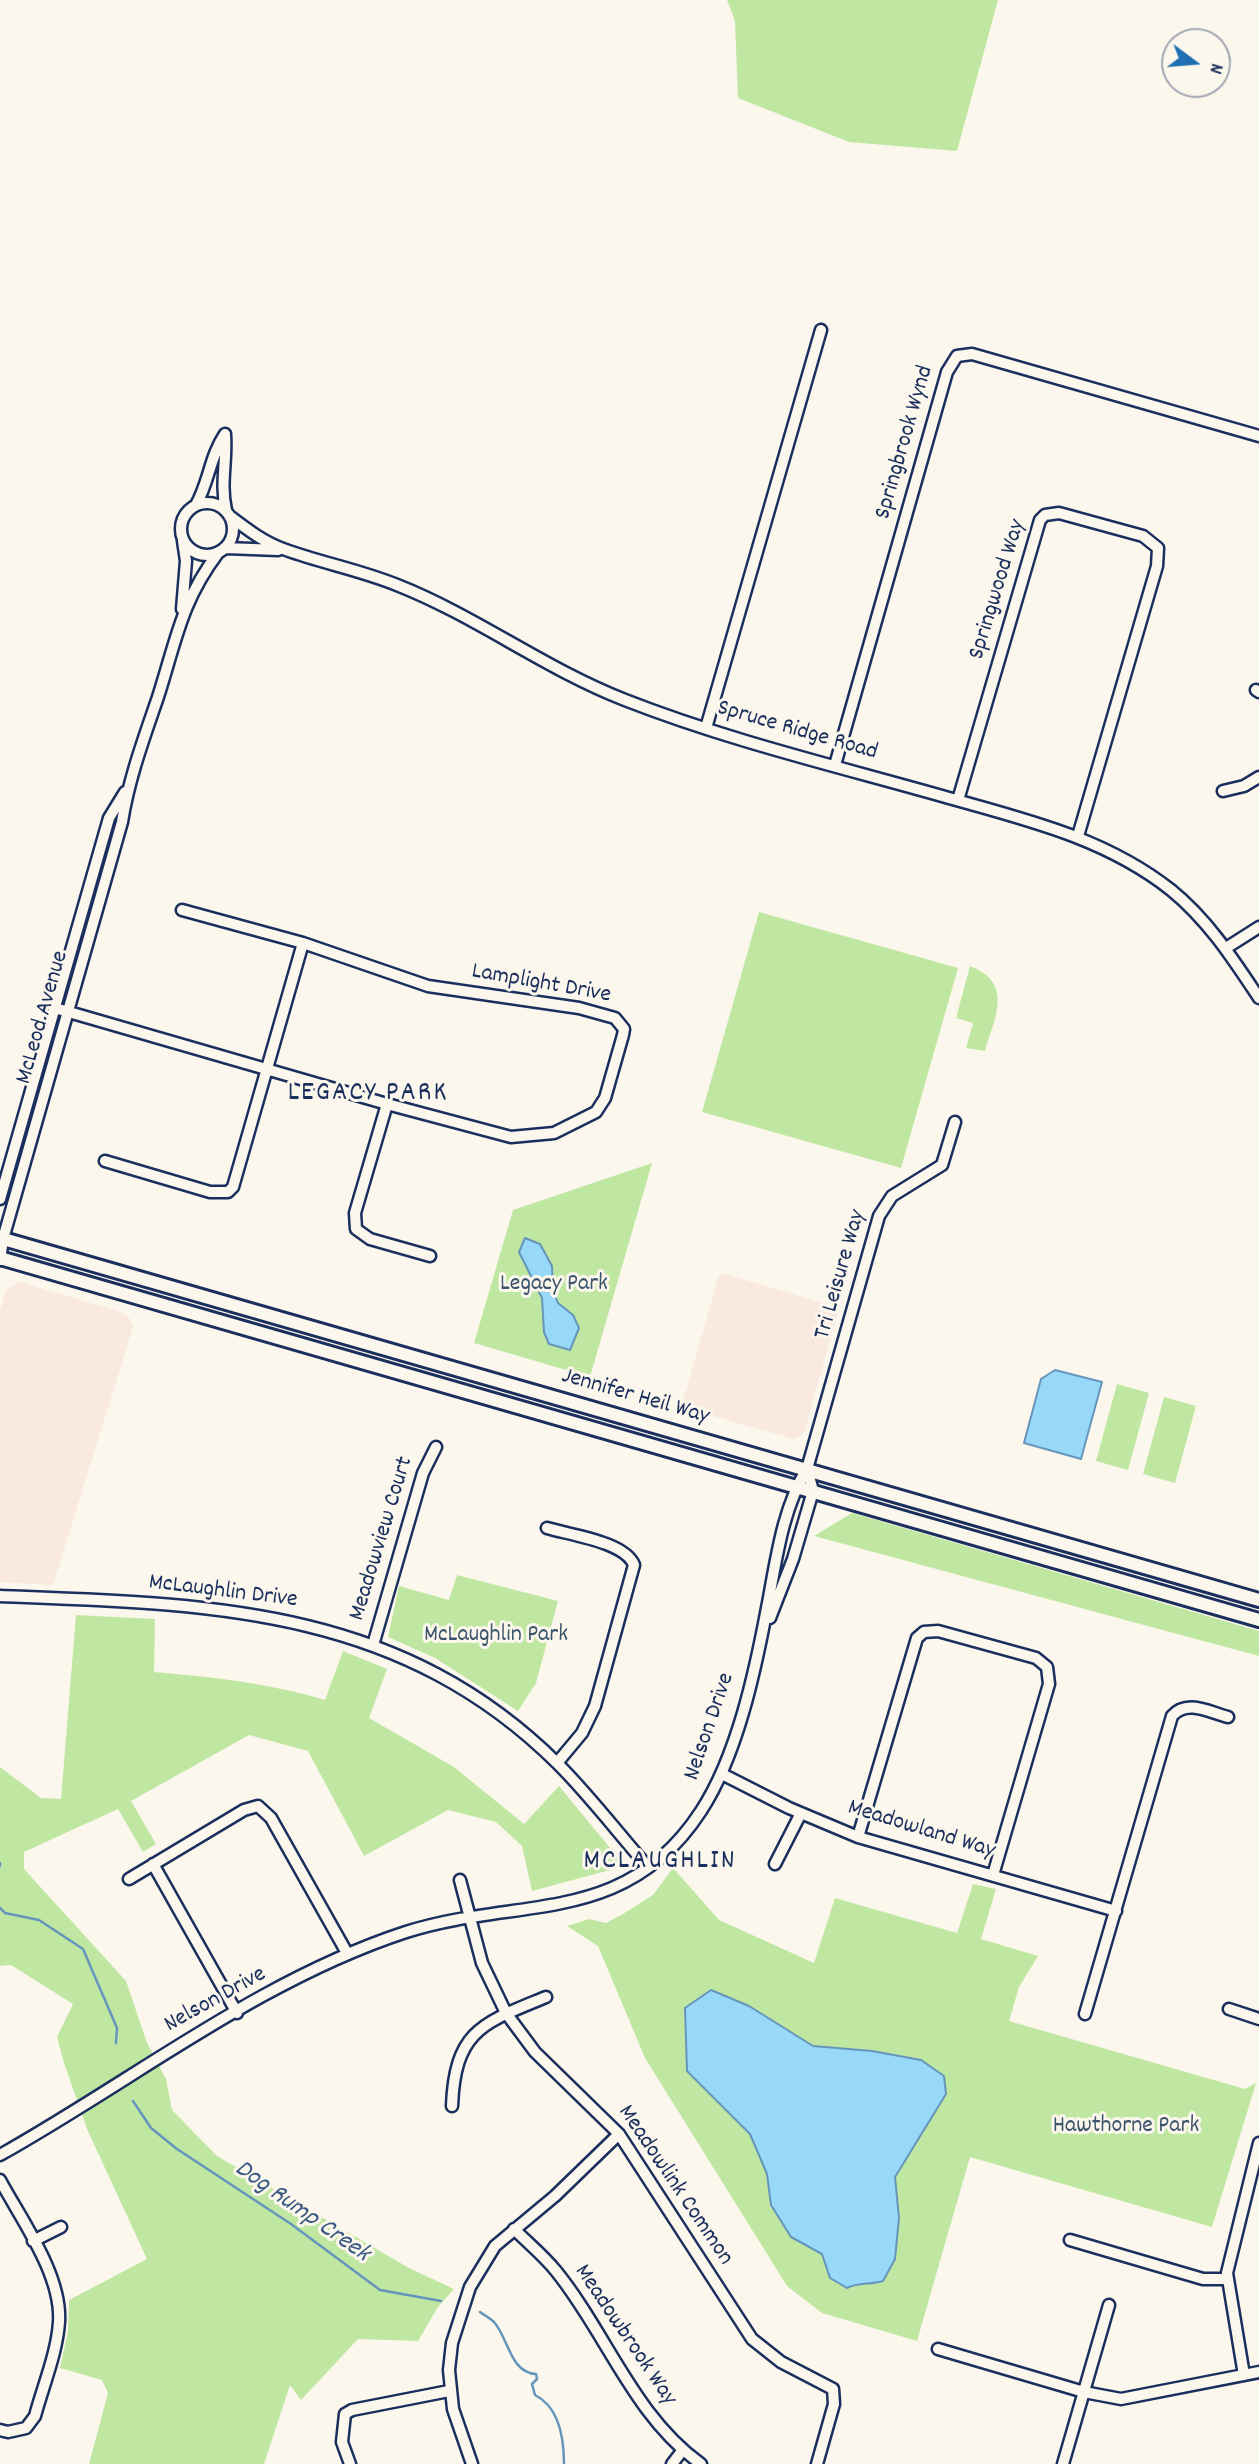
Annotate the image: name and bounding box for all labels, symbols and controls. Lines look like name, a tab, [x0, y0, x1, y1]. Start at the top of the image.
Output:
north arrow	[1161, 28, 1231, 98]
text: N	[1200, 60, 1229, 77]
street label: Springbrook Wynd	[870, 363, 942, 523]
street label: Springwood Way	[964, 517, 1034, 663]
street label: Spruce Ridge Road	[714, 695, 880, 769]
street label: McLeod Avenue	[11, 948, 77, 1088]
street label: Lamplight Drive	[469, 959, 613, 1011]
district label: LEGACY PARK	[289, 1078, 447, 1112]
street label: Tri Leisure Way	[810, 1207, 874, 1343]
park label: Legacy Park	[500, 1272, 608, 1300]
street label: Jennifer Heil Way	[558, 1363, 712, 1433]
street label: Meadowview Court	[344, 1454, 422, 1624]
street label: McLaughlin Drive	[147, 1570, 299, 1616]
park label: McLaughlin Park	[424, 1623, 568, 1651]
street label: Nelson Drive	[679, 1669, 743, 1785]
street label: Meadowland Way	[844, 1795, 998, 1867]
district label: MCLAUGHLIN	[585, 1846, 735, 1880]
street label: Nelson Drive	[160, 1961, 272, 2041]
street label: Meadowlink Common	[610, 2100, 738, 2272]
park label: Hawthorne Park	[1053, 2114, 1199, 2142]
water label: Dog Rump Creek	[227, 2155, 375, 2271]
street label: Meadowbrook Way	[566, 2260, 682, 2412]

